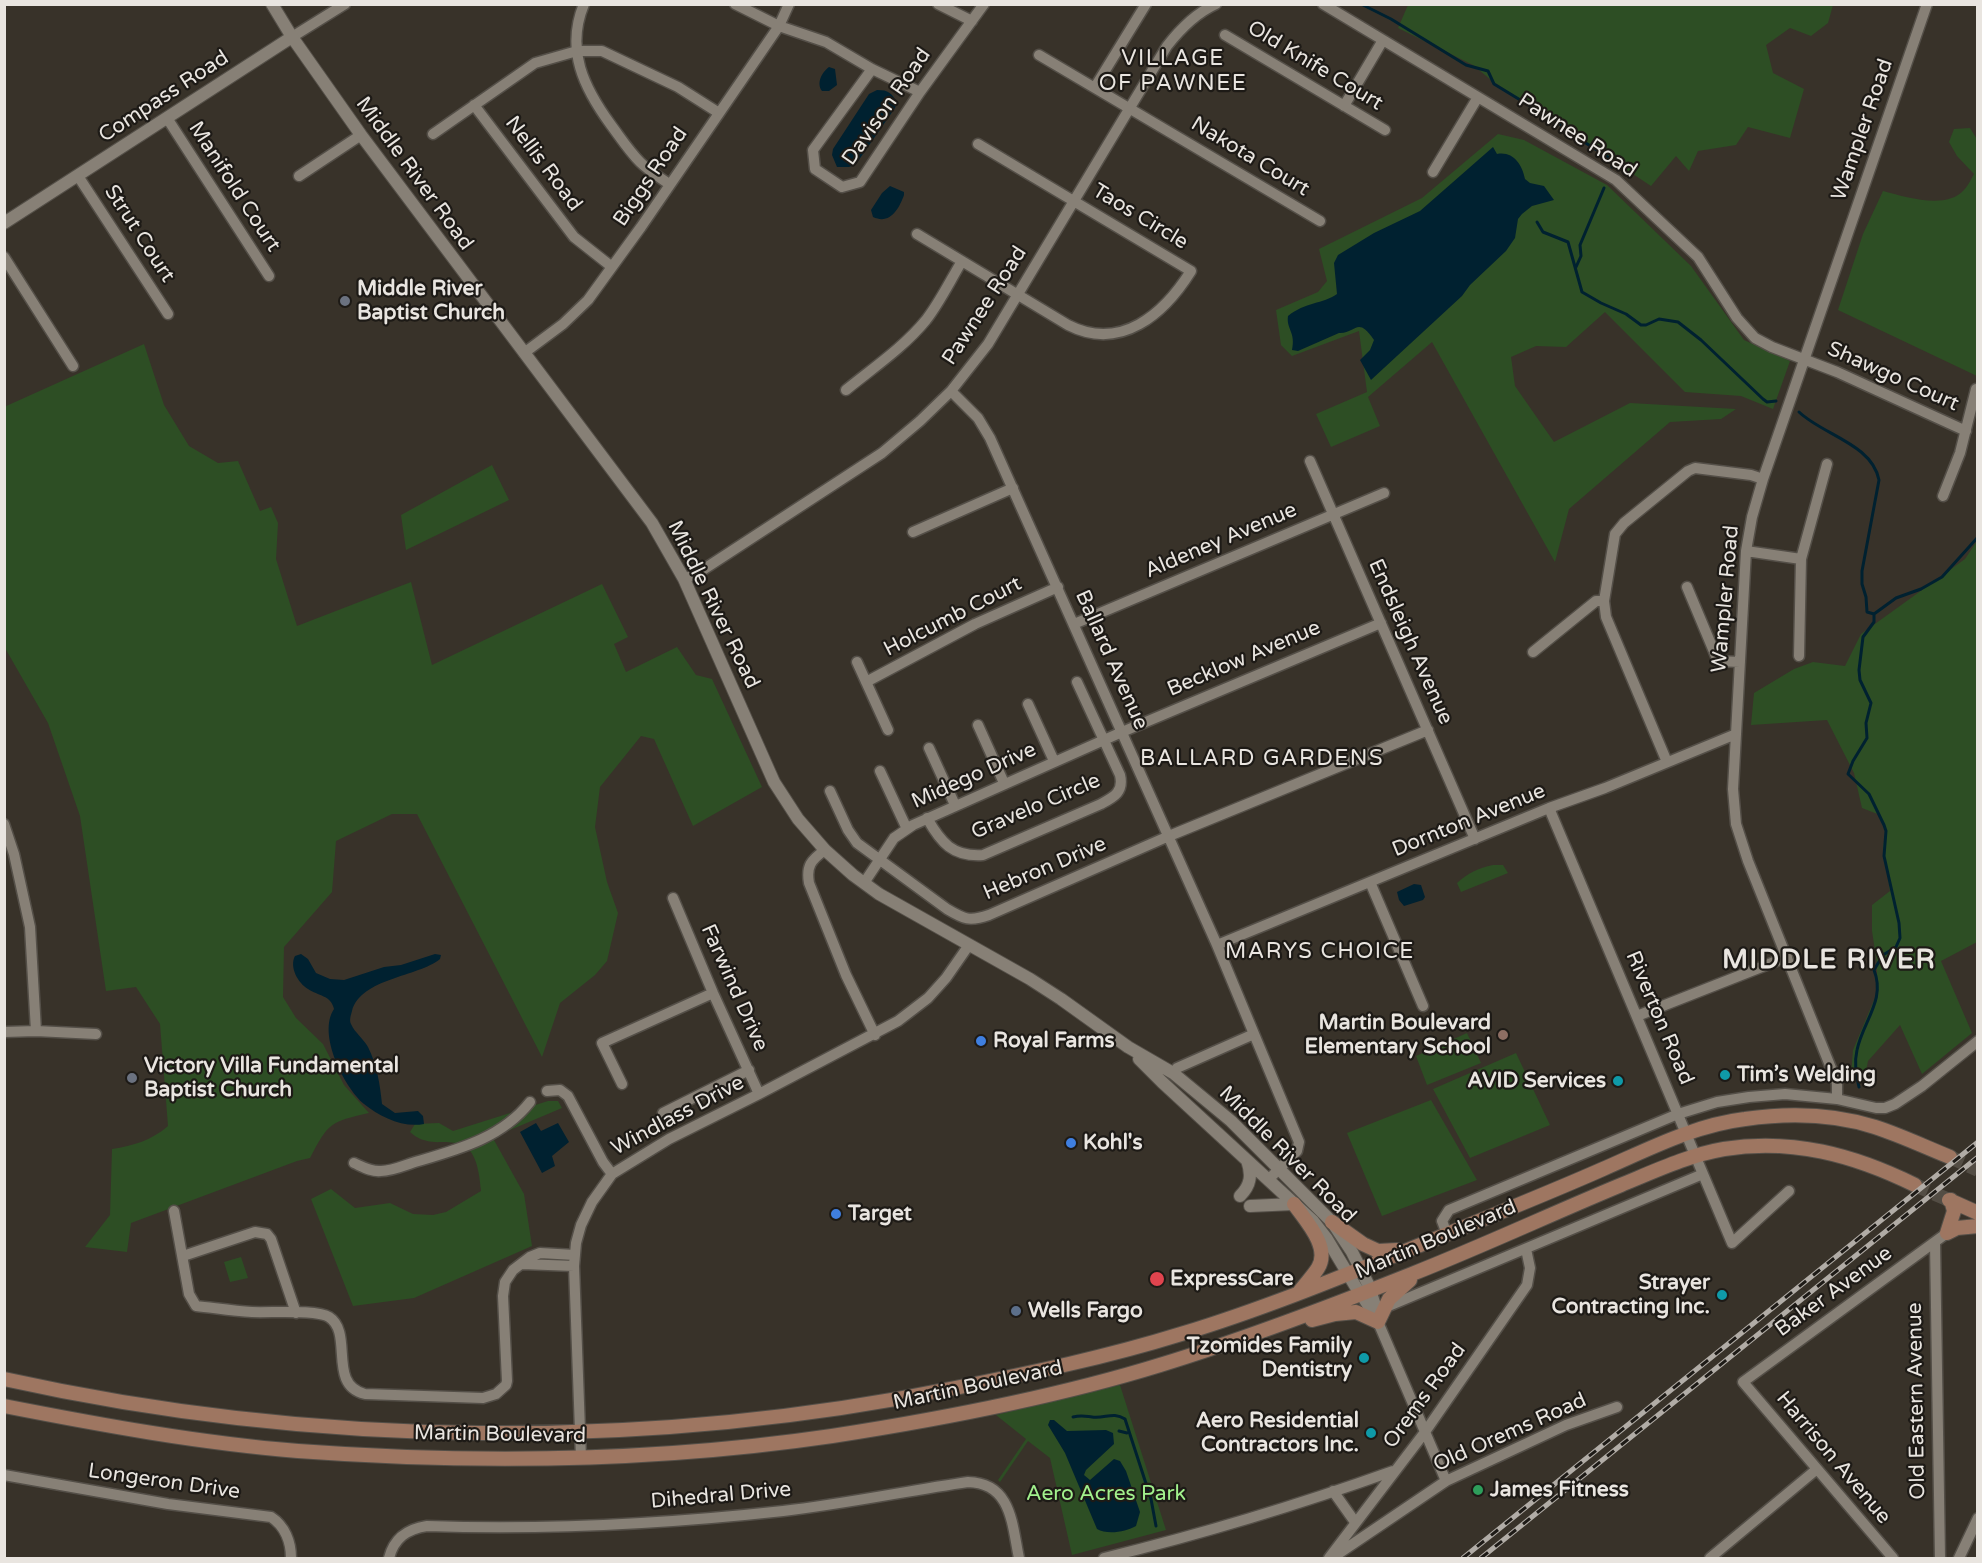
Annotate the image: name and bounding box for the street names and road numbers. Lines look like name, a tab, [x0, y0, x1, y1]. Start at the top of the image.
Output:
street label: Old Knife Court	[1243, 16, 1387, 116]
street label: Davison Road	[837, 43, 937, 171]
street label: Compass Road	[94, 46, 234, 148]
street label: Wampler Road	[1827, 56, 1899, 204]
street label: Pawnee Road	[1513, 88, 1641, 184]
street label: Middle River Road	[350, 92, 478, 256]
street label: Nellis Road	[499, 112, 587, 216]
street label: Nakota Court	[1186, 112, 1314, 202]
street label: Manifold Court	[183, 117, 285, 257]
street label: Biggs Road	[609, 123, 693, 231]
street label: Taos Circle	[1088, 179, 1192, 255]
street label: Strut Court	[98, 181, 180, 287]
street label: Pawnee Road	[937, 242, 1033, 370]
street label: Shawgo Court	[1823, 337, 1963, 417]
street label: Aldeney Avenue	[1141, 498, 1301, 584]
street label: Middle River Road	[661, 517, 765, 693]
street label: Wampler Road	[1707, 524, 1745, 674]
street label: Endsleigh Avenue	[1362, 555, 1458, 729]
street label: Holcumb Court	[880, 571, 1026, 663]
street label: Ballard Avenue	[1069, 586, 1153, 734]
street label: Becklow Avenue	[1164, 615, 1324, 703]
street label: Midego Drive	[908, 737, 1040, 815]
street label: Gravelo Circle	[968, 768, 1104, 846]
street label: Dornton Avenue	[1389, 779, 1549, 863]
street label: Hebron Drive	[980, 832, 1110, 906]
street label: Farwind Drive	[695, 921, 773, 1055]
street label: Riverton Road	[1620, 947, 1698, 1089]
street label: Windlass Drive	[607, 1070, 749, 1162]
street label: Middle River Road	[1213, 1081, 1361, 1229]
street label: Martin Boulevard	[1352, 1195, 1520, 1285]
street label: Baker Avenue	[1771, 1241, 1897, 1343]
street label: Old Eastern Avenue	[1903, 1302, 1931, 1500]
street label: Orems Road	[1378, 1338, 1472, 1454]
street label: Martin Boulevard	[891, 1356, 1065, 1416]
street label: Harrison Avenue	[1770, 1387, 1896, 1529]
street label: Old Orems Road	[1430, 1388, 1590, 1478]
street label: Martin Boulevard	[414, 1421, 586, 1449]
street label: Longeron Drive	[86, 1459, 242, 1505]
street label: Dihedral Drive	[650, 1477, 792, 1515]

